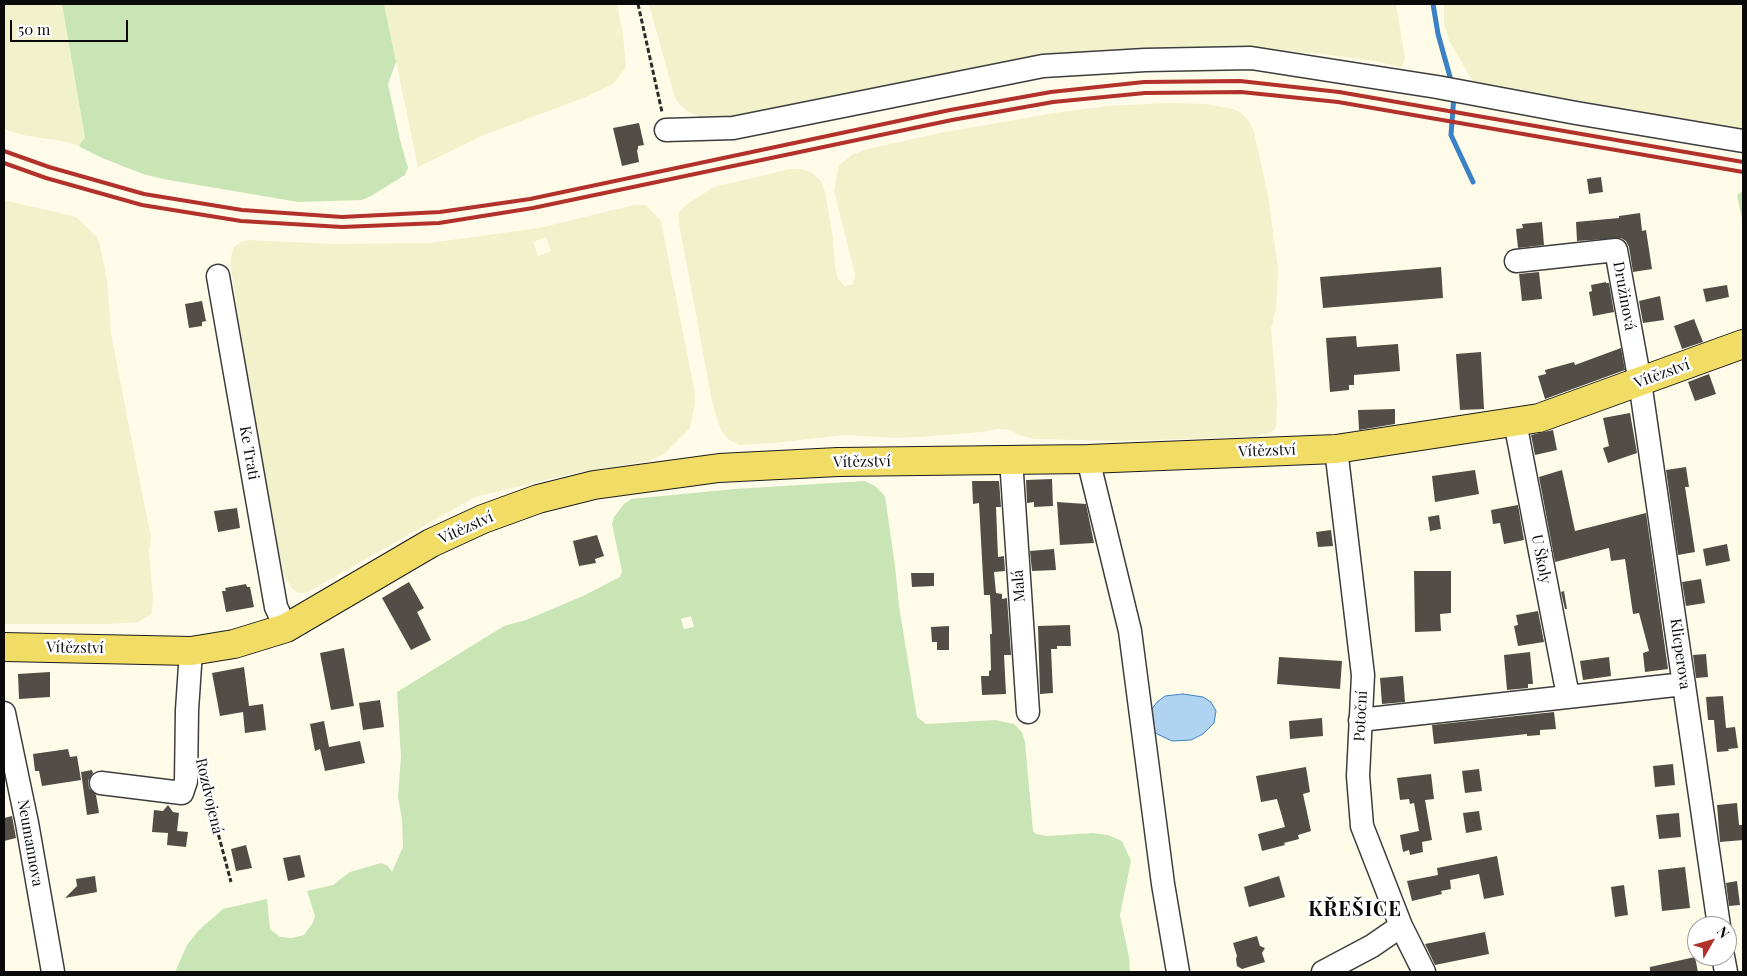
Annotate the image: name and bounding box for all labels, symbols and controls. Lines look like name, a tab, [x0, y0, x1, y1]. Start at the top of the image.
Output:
scale bar	[12, 10, 130, 42]
text: 50 m	[18, 19, 50, 39]
street label: Družinová	[1609, 260, 1639, 332]
street label: Vítězství	[1632, 356, 1692, 392]
street label: Ke Trati	[235, 425, 263, 481]
street label: Vítězství	[1238, 441, 1296, 461]
street label: Vítězství	[833, 452, 891, 472]
street label: Vítězství	[436, 508, 496, 548]
street label: U Školy	[1527, 533, 1555, 585]
street label: Malá	[1009, 569, 1029, 603]
street label: Klicperova	[1666, 617, 1694, 691]
street label: Vítězství	[46, 638, 104, 658]
street label: Potoční	[1351, 690, 1371, 742]
street label: Rozdvojená	[192, 756, 226, 836]
street label: Neumannova	[13, 798, 47, 888]
district label: KŘEŠICE	[1307, 898, 1403, 922]
north arrow	[1687, 916, 1737, 966]
text: N	[1713, 922, 1734, 942]

